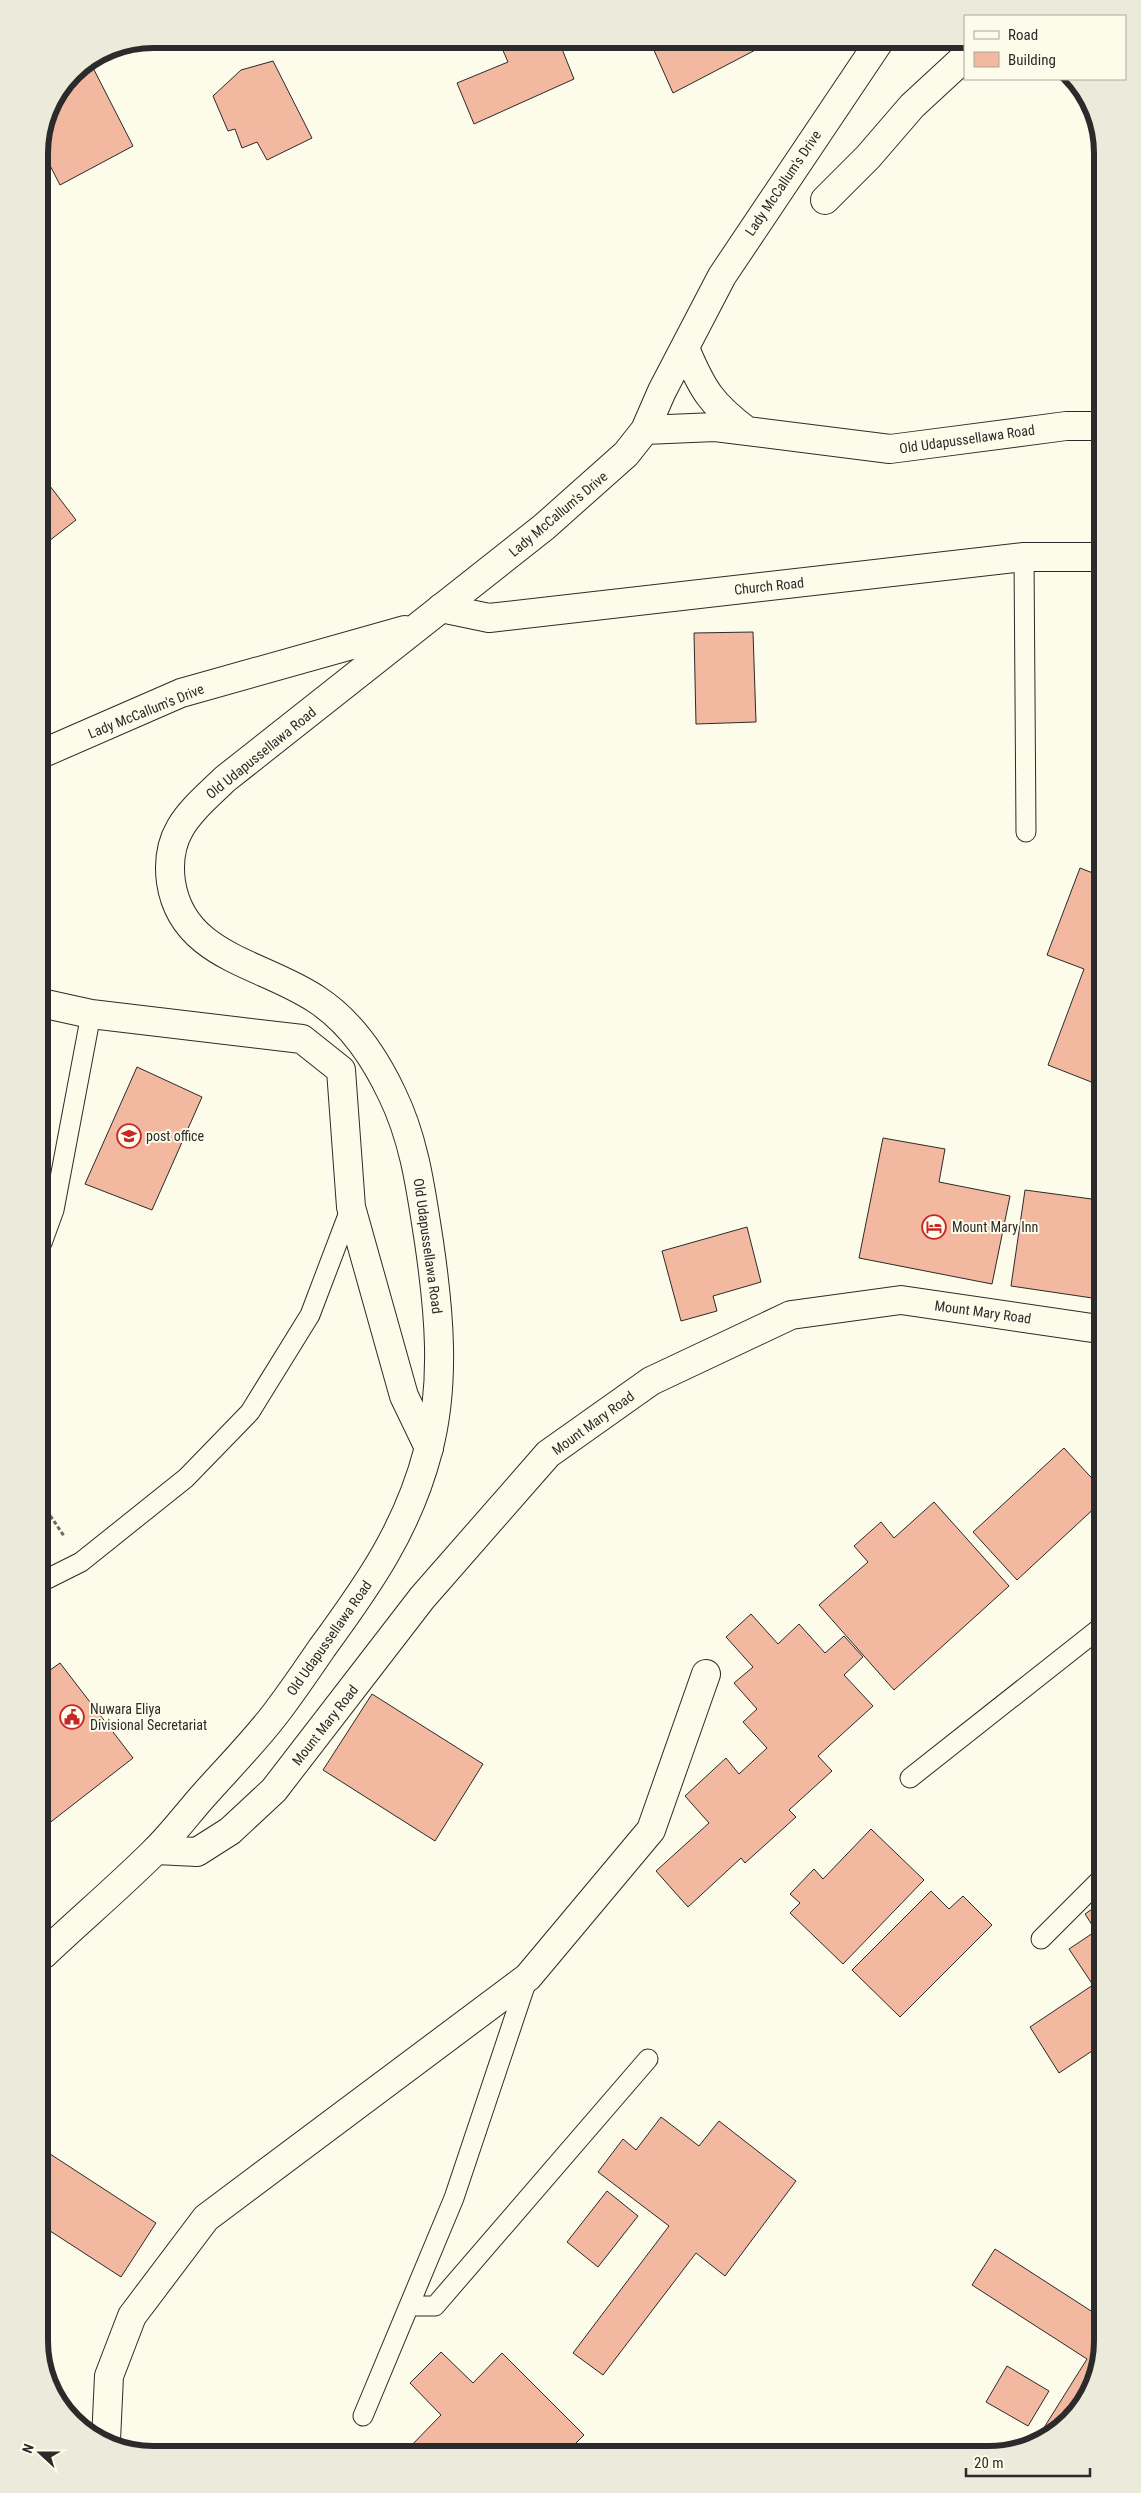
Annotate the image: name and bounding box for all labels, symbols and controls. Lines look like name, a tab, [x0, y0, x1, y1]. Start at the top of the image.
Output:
legend	[964, 15, 1126, 80]
text: Road	[1008, 26, 1038, 44]
text: Building	[1008, 51, 1056, 69]
street label: Lady McCallum's Drive	[742, 127, 824, 239]
street label: Old Udapussellawa Road	[898, 422, 1036, 456]
street label: Lady McCallum's Drive	[506, 468, 611, 560]
street label: Church Road	[733, 574, 805, 598]
street label: Lady McCallum's Drive	[86, 680, 207, 742]
street label: Old Udapussellawa Road	[203, 704, 319, 802]
school or university icon: post office	[116, 1123, 142, 1149]
place label: post office	[146, 1128, 205, 1144]
street label: Old Udapussellawa Road	[411, 1177, 445, 1315]
hotel icon: Mount Mary Inn	[921, 1214, 947, 1240]
place label: Mount Mary Inn	[952, 1219, 1038, 1235]
street label: Mount Mary Road	[934, 1297, 1032, 1327]
street label: Mount Mary Road	[549, 1388, 637, 1458]
street label: Old Udapussellawa Road	[283, 1577, 375, 1699]
street label: Mount Mary Road	[289, 1682, 361, 1768]
place label: Nuwara Eliya Divisional Secretariat	[90, 1701, 207, 1733]
public building icon: Nuwara Eliya Divisional Secretariat	[59, 1704, 85, 1730]
north arrow	[15, 2428, 65, 2478]
text: N	[19, 2441, 37, 2455]
scale bar	[966, 2446, 1090, 2478]
text: 20 m	[974, 2454, 1004, 2472]

